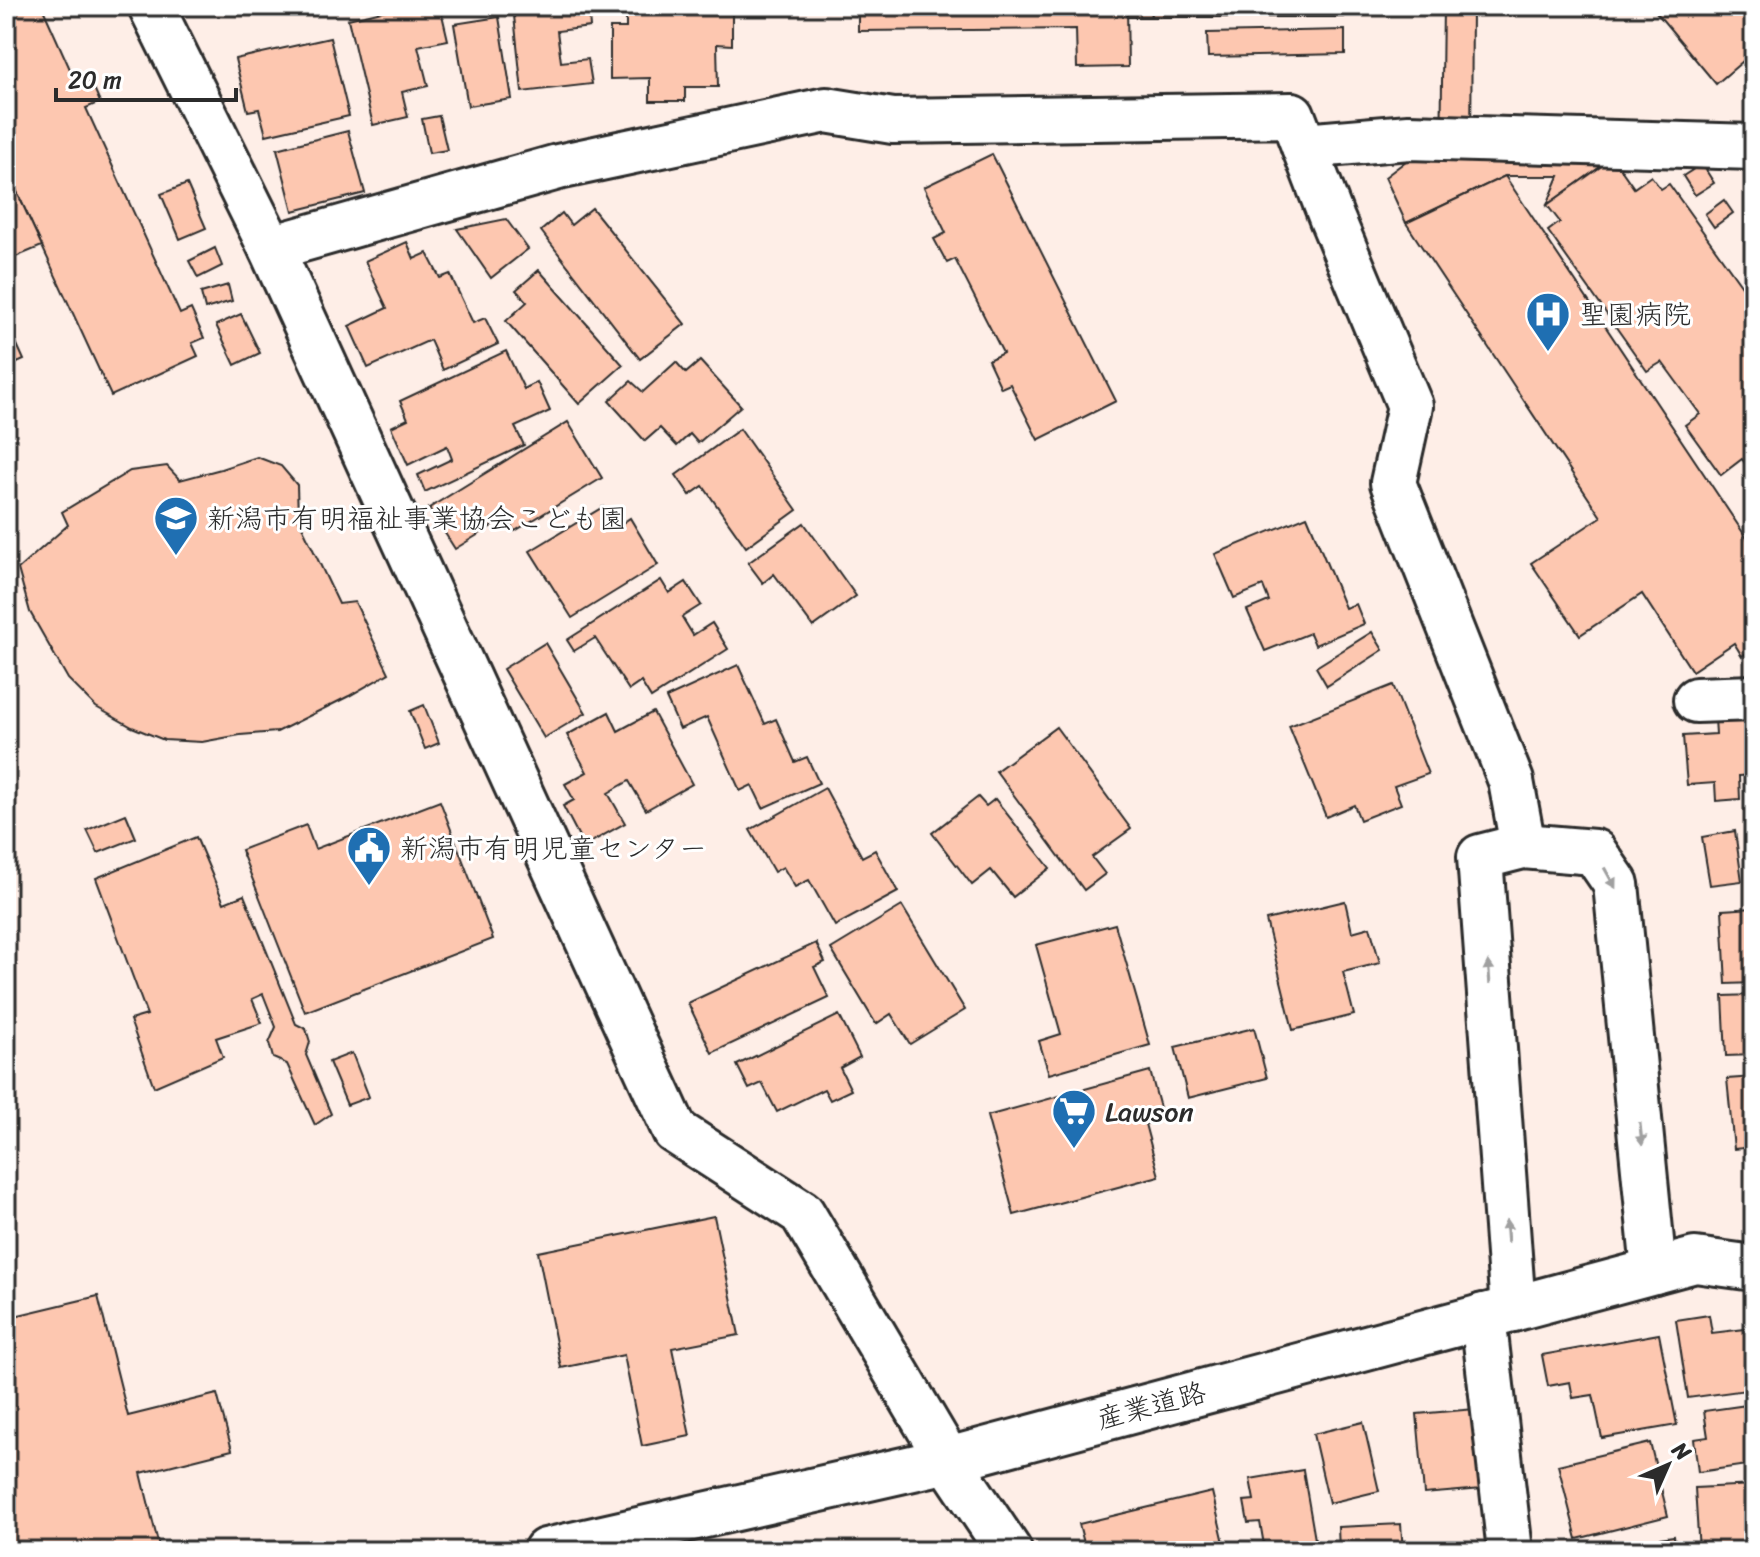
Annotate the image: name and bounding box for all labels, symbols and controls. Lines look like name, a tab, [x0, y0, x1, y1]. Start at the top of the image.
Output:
scale bar	[56, 52, 236, 102]
text: 20 m	[68, 59, 122, 101]
hospital icon: 聖園病院	[1524, 290, 1572, 353]
place label: 聖園病院	[1579, 290, 1691, 339]
school or university icon: 新潟市有明福祉事業協会こども園	[152, 494, 200, 557]
place label: 新潟市有明福祉事業協会こども園	[207, 494, 627, 543]
public building icon: 新潟市有明児童センター	[345, 824, 393, 887]
place label: 新潟市有明児童センター	[400, 824, 707, 873]
one-way arrow	[1603, 867, 1617, 889]
one-way arrow	[1482, 959, 1495, 984]
supermarket icon: Lawson	[1050, 1087, 1098, 1150]
place label: Lawson	[1105, 1087, 1194, 1136]
one-way arrow	[1634, 1122, 1647, 1147]
one-way arrow	[1500, 1218, 1513, 1243]
street label: 産業道路	[1091, 1367, 1212, 1444]
north arrow	[1628, 1425, 1708, 1505]
text: N	[1662, 1431, 1701, 1471]

